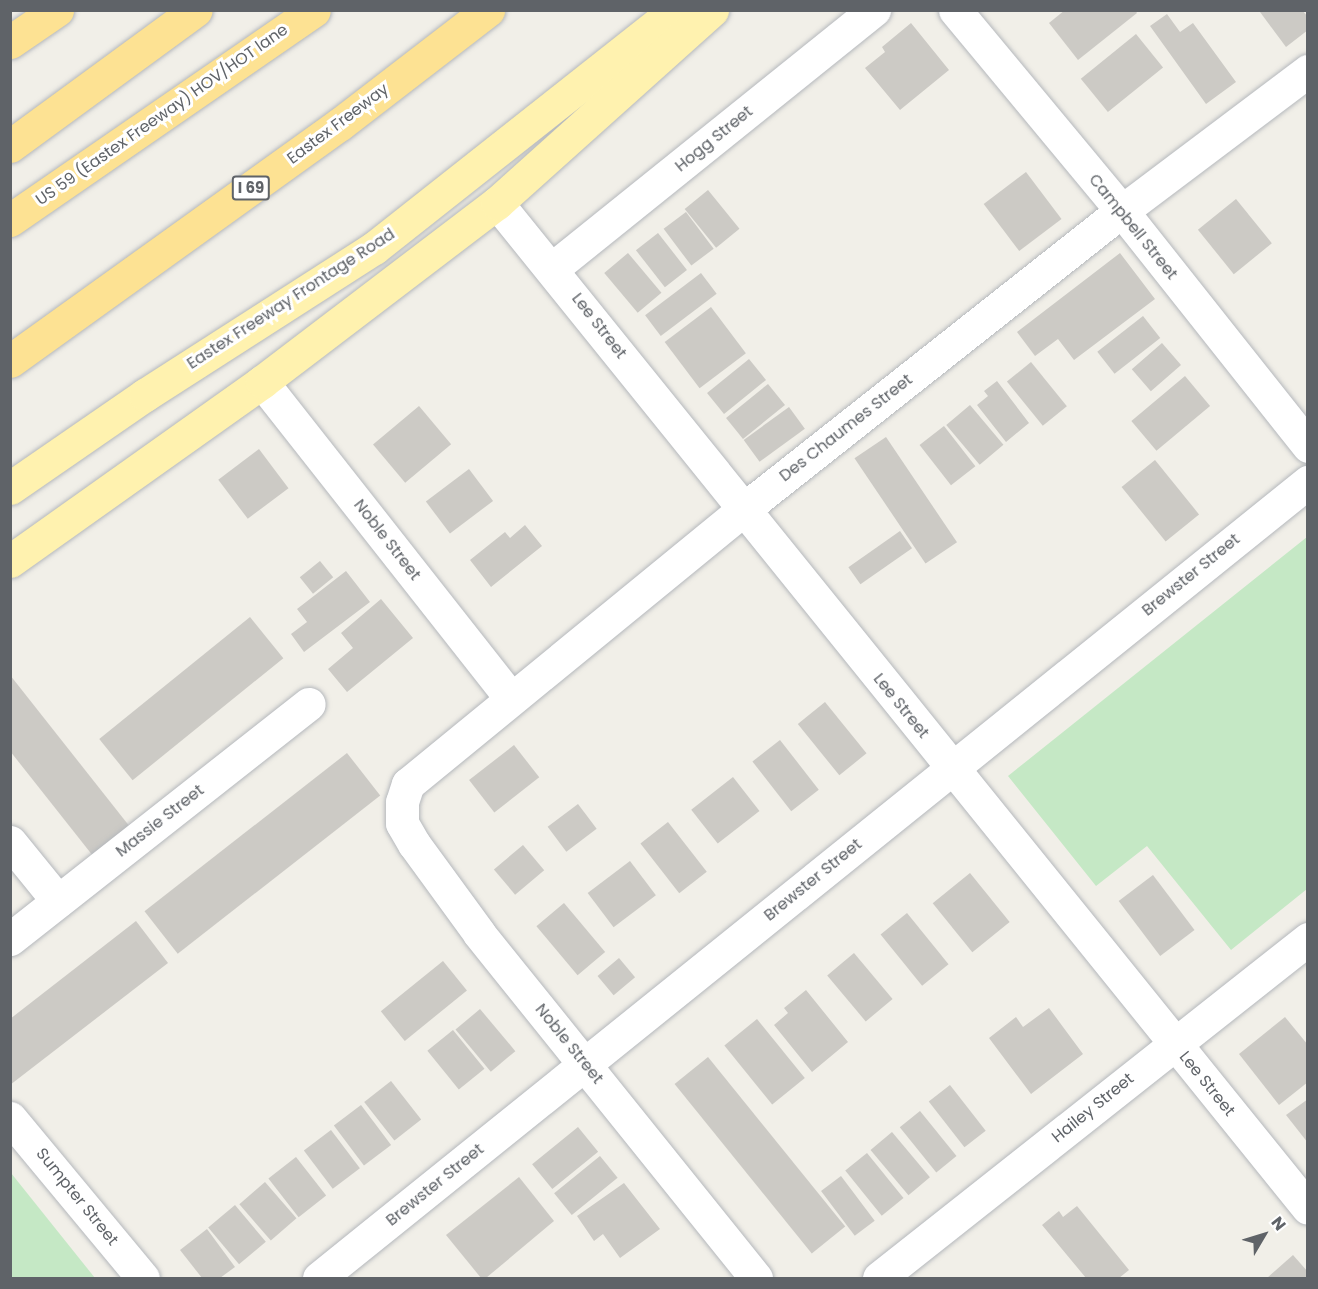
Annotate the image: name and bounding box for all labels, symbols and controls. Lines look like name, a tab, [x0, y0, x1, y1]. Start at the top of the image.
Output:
street label: US 59 (Eastex Freeway) HOV/HOT lane	[32, 20, 292, 210]
street label: Eastex Freeway	[284, 80, 392, 168]
street label: Hogg Street	[671, 102, 757, 176]
street label: Campbell Street	[1085, 170, 1181, 284]
road number: I 69	[232, 176, 270, 200]
street label: Eastex Freeway Frontage Road	[183, 225, 399, 373]
street label: Lee Street	[567, 289, 631, 363]
street label: Des Chaumes Street	[776, 370, 916, 486]
street label: Noble Street	[349, 496, 425, 584]
street label: Brewster Street	[1138, 530, 1244, 620]
street label: Lee Street	[869, 670, 933, 742]
street label: Massie Street	[112, 781, 208, 861]
street label: Brewster Street	[760, 835, 866, 925]
street label: Noble Street	[531, 1000, 607, 1088]
street label: Lee Street	[1175, 1048, 1239, 1120]
street label: Hailey Street	[1048, 1069, 1138, 1147]
street label: Brewster Street	[382, 1140, 488, 1230]
street label: Sumpter Street	[32, 1144, 122, 1250]
north arrow	[1234, 1205, 1294, 1265]
text: N	[1266, 1212, 1291, 1235]

